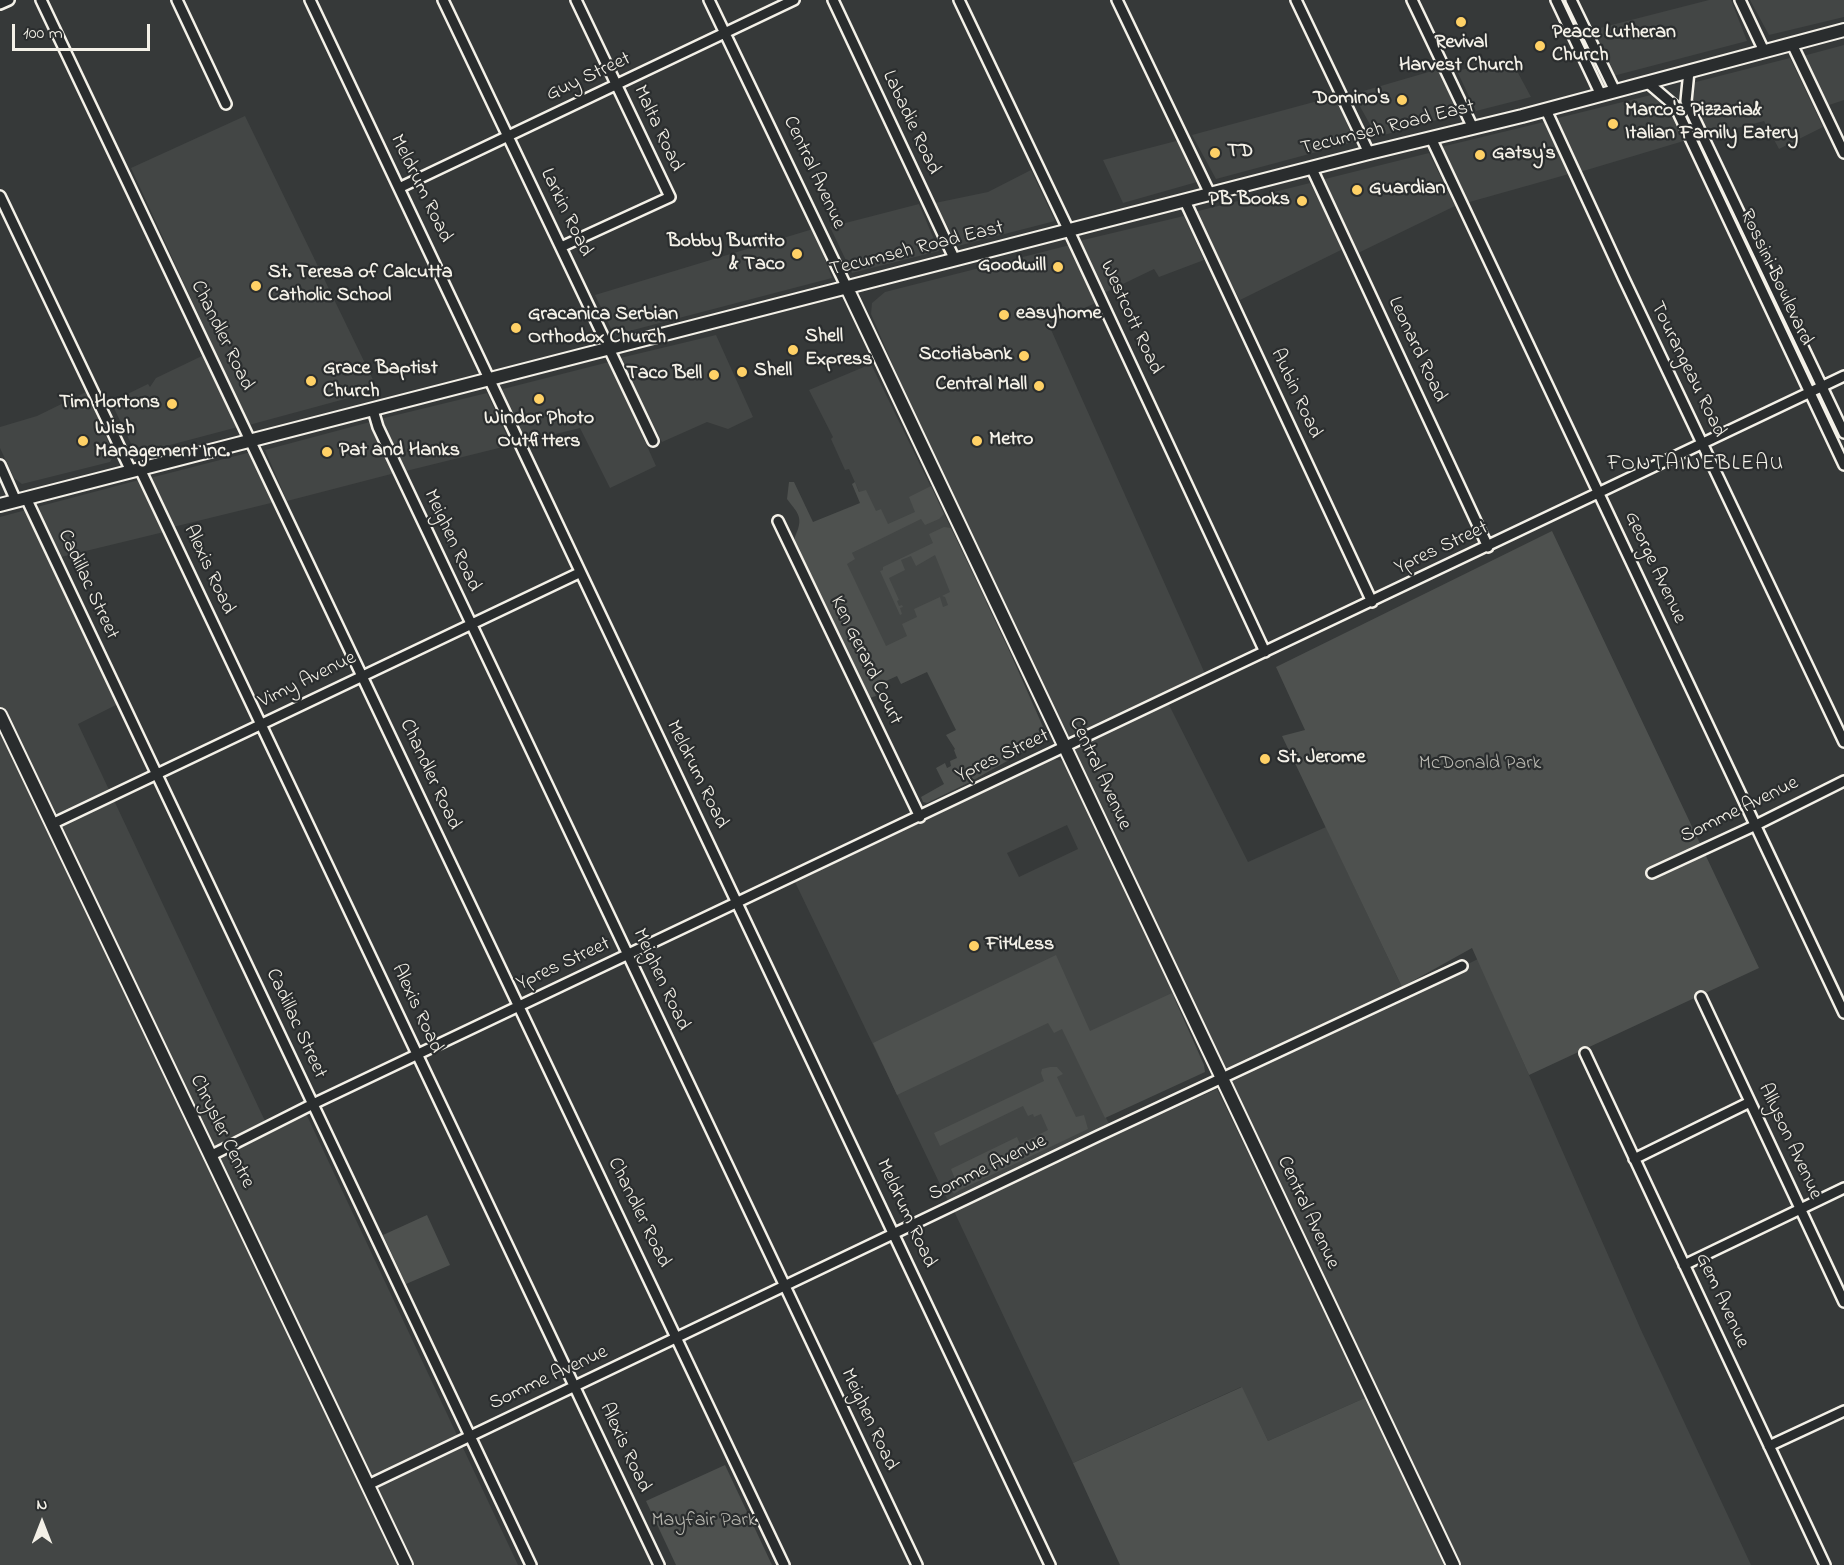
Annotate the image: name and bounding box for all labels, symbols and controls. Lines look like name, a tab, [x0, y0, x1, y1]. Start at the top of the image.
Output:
scale bar	[15, 12, 153, 50]
marker: Revival Harvest Church	[1454, 15, 1468, 29]
text: 100 m	[23, 21, 63, 47]
place label: Peace Lutheran Church	[1552, 22, 1676, 69]
place label: Revival Harvest Church	[1399, 32, 1523, 79]
marker: Peace Lutheran Church	[1533, 39, 1547, 53]
street label: Guy Street	[543, 48, 635, 108]
street label: Labadie Road	[875, 67, 945, 179]
street label: Malta Road	[627, 82, 687, 176]
place label: Domino's	[1313, 88, 1390, 112]
marker: Domino's	[1395, 93, 1409, 107]
street label: Tecumseh Road East	[1299, 96, 1477, 162]
place label: Marco's Pizzaria& Italian Family Eatery	[1625, 100, 1798, 147]
street label: Central Avenue	[776, 113, 850, 233]
marker: Marco's Pizzaria& Italian Family Eatery	[1606, 117, 1620, 131]
street label: Meldrum Road	[384, 131, 456, 247]
place label: TD	[1227, 141, 1253, 165]
place label: Gatsy's	[1492, 143, 1556, 167]
marker: TD	[1208, 146, 1222, 160]
marker: Gatsy's	[1473, 148, 1487, 162]
street label: Larkin Road	[533, 165, 597, 261]
place label: Guardian	[1369, 178, 1445, 202]
marker: Guardian	[1350, 183, 1364, 197]
place label: PB Books	[1209, 189, 1290, 213]
marker: PB Books	[1295, 194, 1309, 208]
street label: Rossini Boulevard	[1733, 206, 1817, 350]
street label: Tecumseh Road East	[828, 217, 1006, 283]
place label: Bobby Burrito & Taco	[667, 231, 785, 278]
marker: Bobby Burrito & Taco	[790, 247, 804, 261]
place label: Goodwill	[978, 255, 1046, 279]
street label: Westcott Road	[1093, 257, 1167, 379]
marker: Goodwill	[1051, 260, 1065, 274]
place label: St. Teresa of Calcutta Catholic School	[268, 262, 453, 309]
street label: Chandler Road	[184, 277, 258, 395]
marker: St. Teresa of Calcutta Catholic School	[249, 279, 263, 293]
street label: Leonard Road	[1381, 294, 1451, 406]
street label: Tourangeau Road	[1644, 298, 1730, 442]
place label: easyhome	[1016, 303, 1101, 327]
place label: Gracanica Serbian Orthodox Church	[528, 304, 678, 351]
marker: easyhome	[997, 308, 1011, 322]
marker: Gracanica Serbian Orthodox Church	[509, 321, 523, 335]
place label: Shell Express	[805, 326, 872, 373]
marker: Shell Express	[786, 343, 800, 357]
place label: Scotiabank	[919, 344, 1012, 368]
street label: Aubin Road	[1264, 345, 1326, 443]
marker: Scotiabank	[1017, 349, 1031, 363]
place label: Grace Baptist Church	[323, 358, 438, 405]
place label: Shell	[754, 360, 792, 384]
place label: Taco Bell	[626, 363, 702, 387]
marker: Shell	[735, 365, 749, 379]
marker: Taco Bell	[707, 368, 721, 382]
marker: Grace Baptist Church	[304, 374, 318, 388]
place label: Central Mall	[935, 374, 1027, 398]
marker: Central Mall	[1032, 379, 1046, 393]
place label: Tim Hortons	[59, 392, 160, 416]
marker: Windor Photo Outfitters	[532, 392, 546, 406]
marker: Tim Hortons	[165, 397, 179, 411]
place label: Windor Photo Outfitters	[484, 408, 594, 455]
place label: Wish Management Inc.	[95, 418, 230, 465]
place label: Metro	[989, 429, 1033, 453]
marker: Wish Management Inc.	[76, 434, 90, 448]
marker: Metro	[970, 434, 984, 448]
place label: Pat and Hanks	[339, 440, 460, 464]
marker: Pat and Hanks	[320, 445, 334, 459]
district label: FONTAINEBLEAU	[1607, 453, 1785, 479]
street label: Meighen Road	[417, 486, 485, 596]
street label: George Avenue	[1618, 508, 1690, 628]
street label: Ypres Street	[1392, 517, 1492, 581]
street label: Alexis Road	[177, 521, 239, 619]
street label: Cadillac Street	[51, 526, 123, 644]
street label: Ken Gerard Court	[823, 593, 907, 729]
street label: Vimy Avenue	[255, 647, 361, 715]
street label: Central Avenue	[1062, 714, 1136, 834]
street label: Chandler Road	[393, 716, 465, 834]
street label: Meldrum Road	[660, 717, 732, 833]
street label: Ypres Street	[953, 725, 1053, 789]
place label: St. Jerome	[1277, 747, 1365, 771]
marker: St. Jerome	[1258, 752, 1272, 766]
park label: McDonald Park	[1419, 753, 1541, 777]
street label: Somme Avenue	[1677, 772, 1803, 850]
street label: Meighen Road	[626, 925, 694, 1035]
street label: Ypres Street	[514, 933, 614, 997]
place label: Fit4Less	[986, 934, 1054, 958]
marker: Fit4Less	[967, 939, 981, 953]
street label: Alexis Road	[385, 960, 447, 1058]
street label: Cadillac Street	[259, 965, 331, 1083]
street label: Chrysler Centre	[183, 1071, 259, 1193]
street label: Allyson Avenue	[1752, 1080, 1826, 1204]
street label: Somme Avenue	[925, 1130, 1051, 1208]
street label: Central Avenue	[1270, 1153, 1344, 1273]
street label: Chandler Road	[601, 1154, 675, 1272]
street label: Meldrum Road	[869, 1156, 941, 1272]
street label: Gem Avenue	[1689, 1250, 1753, 1352]
street label: Somme Avenue	[486, 1341, 612, 1417]
street label: Meighen Road	[834, 1365, 902, 1475]
street label: Alexis Road	[593, 1399, 655, 1497]
north arrow	[12, 1493, 72, 1553]
text: N	[37, 1493, 47, 1517]
park label: Mayfair Park	[651, 1510, 757, 1534]

